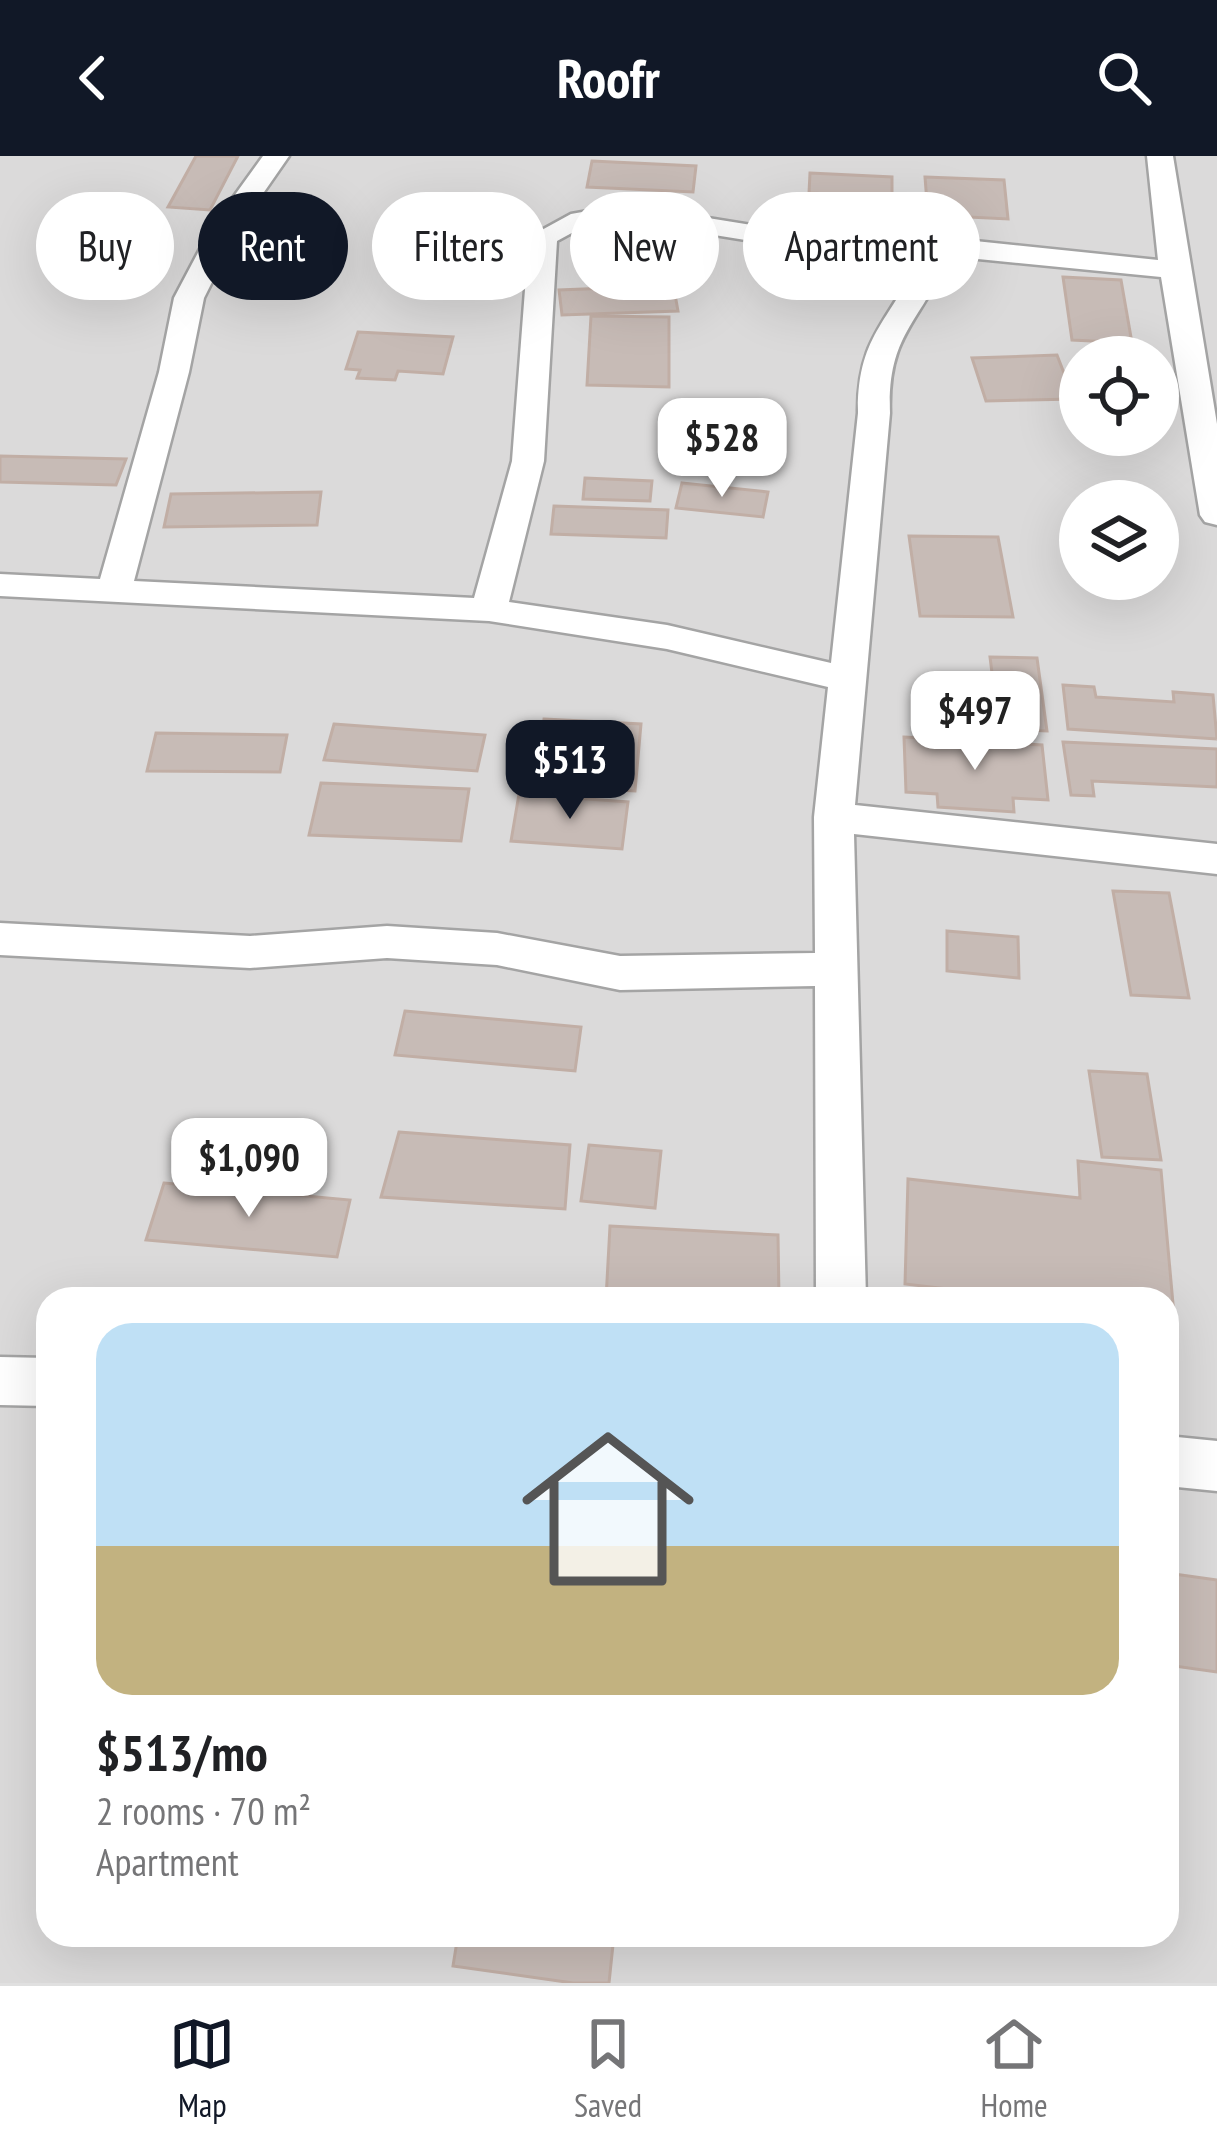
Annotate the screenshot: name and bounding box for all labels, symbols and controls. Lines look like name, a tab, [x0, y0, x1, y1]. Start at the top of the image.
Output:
text: Roofr	[557, 43, 660, 113]
icon: back	[60, 45, 126, 111]
icon: search	[1091, 45, 1157, 111]
chip: Buy	[36, 192, 174, 300]
chip: Rent	[198, 192, 348, 300]
chip: Filters	[372, 192, 546, 300]
chip: New	[570, 192, 719, 300]
chip: Apartment	[743, 192, 980, 300]
map controls	[1059, 336, 1179, 600]
button: locate	[1059, 336, 1179, 456]
pin: $528	[651, 398, 793, 500]
text: $528	[685, 411, 759, 462]
button: layers	[1059, 480, 1179, 600]
pin: $497	[904, 671, 1046, 773]
text: $497	[938, 684, 1012, 735]
pin: $513	[499, 720, 641, 822]
text: $513	[533, 733, 607, 784]
pin: $1,090	[151, 1118, 347, 1220]
text: $1,090	[198, 1131, 300, 1182]
icon: home	[500, 1401, 716, 1617]
text: $513/mo	[96, 1719, 268, 1785]
text: 2 rooms · 70 m²	[96, 1785, 311, 1836]
text: Apartment	[96, 1836, 239, 1887]
tab: Map	[169, 2011, 235, 2126]
tab: Saved	[574, 2011, 642, 2126]
tab: Home	[981, 2011, 1048, 2126]

